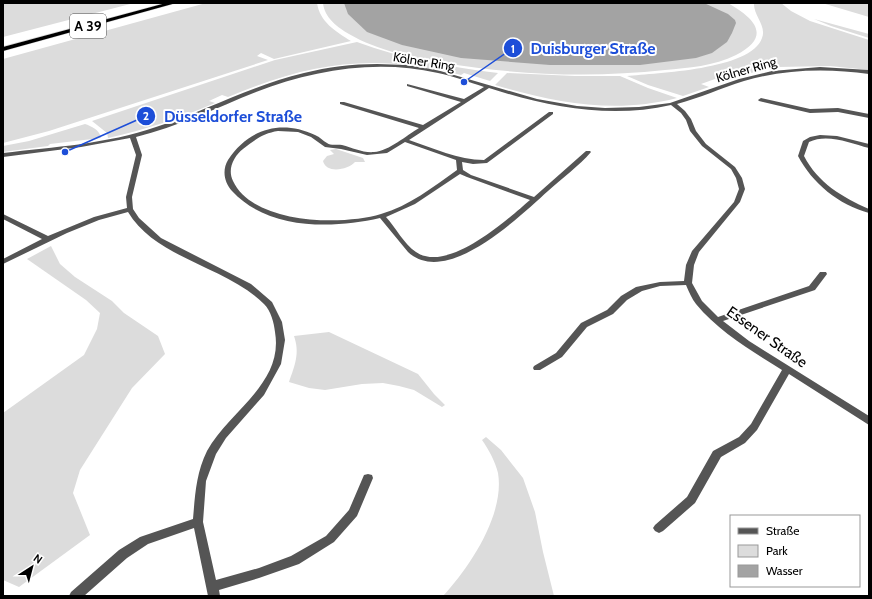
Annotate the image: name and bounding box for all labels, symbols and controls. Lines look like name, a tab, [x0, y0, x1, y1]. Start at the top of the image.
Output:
road number: A 39	[70, 14, 106, 38]
callout: Duisburger Straße	[503, 34, 664, 62]
text: Duisburger Straße	[530, 39, 656, 58]
text: 1	[511, 41, 515, 56]
street label: Kölner Ring	[392, 48, 457, 74]
street label: Kölner Ring	[714, 53, 779, 85]
callout: Düsseldorfer Straße	[136, 102, 310, 130]
text: Düsseldorfer Straße	[164, 107, 302, 126]
text: 2	[143, 108, 149, 123]
street label: Essener Straße	[723, 303, 811, 372]
legend	[730, 515, 860, 587]
text: Straße	[766, 523, 799, 538]
text: Park	[766, 543, 788, 558]
north arrow	[12, 547, 52, 587]
text: N	[31, 551, 45, 567]
text: Wasser	[766, 563, 803, 578]

